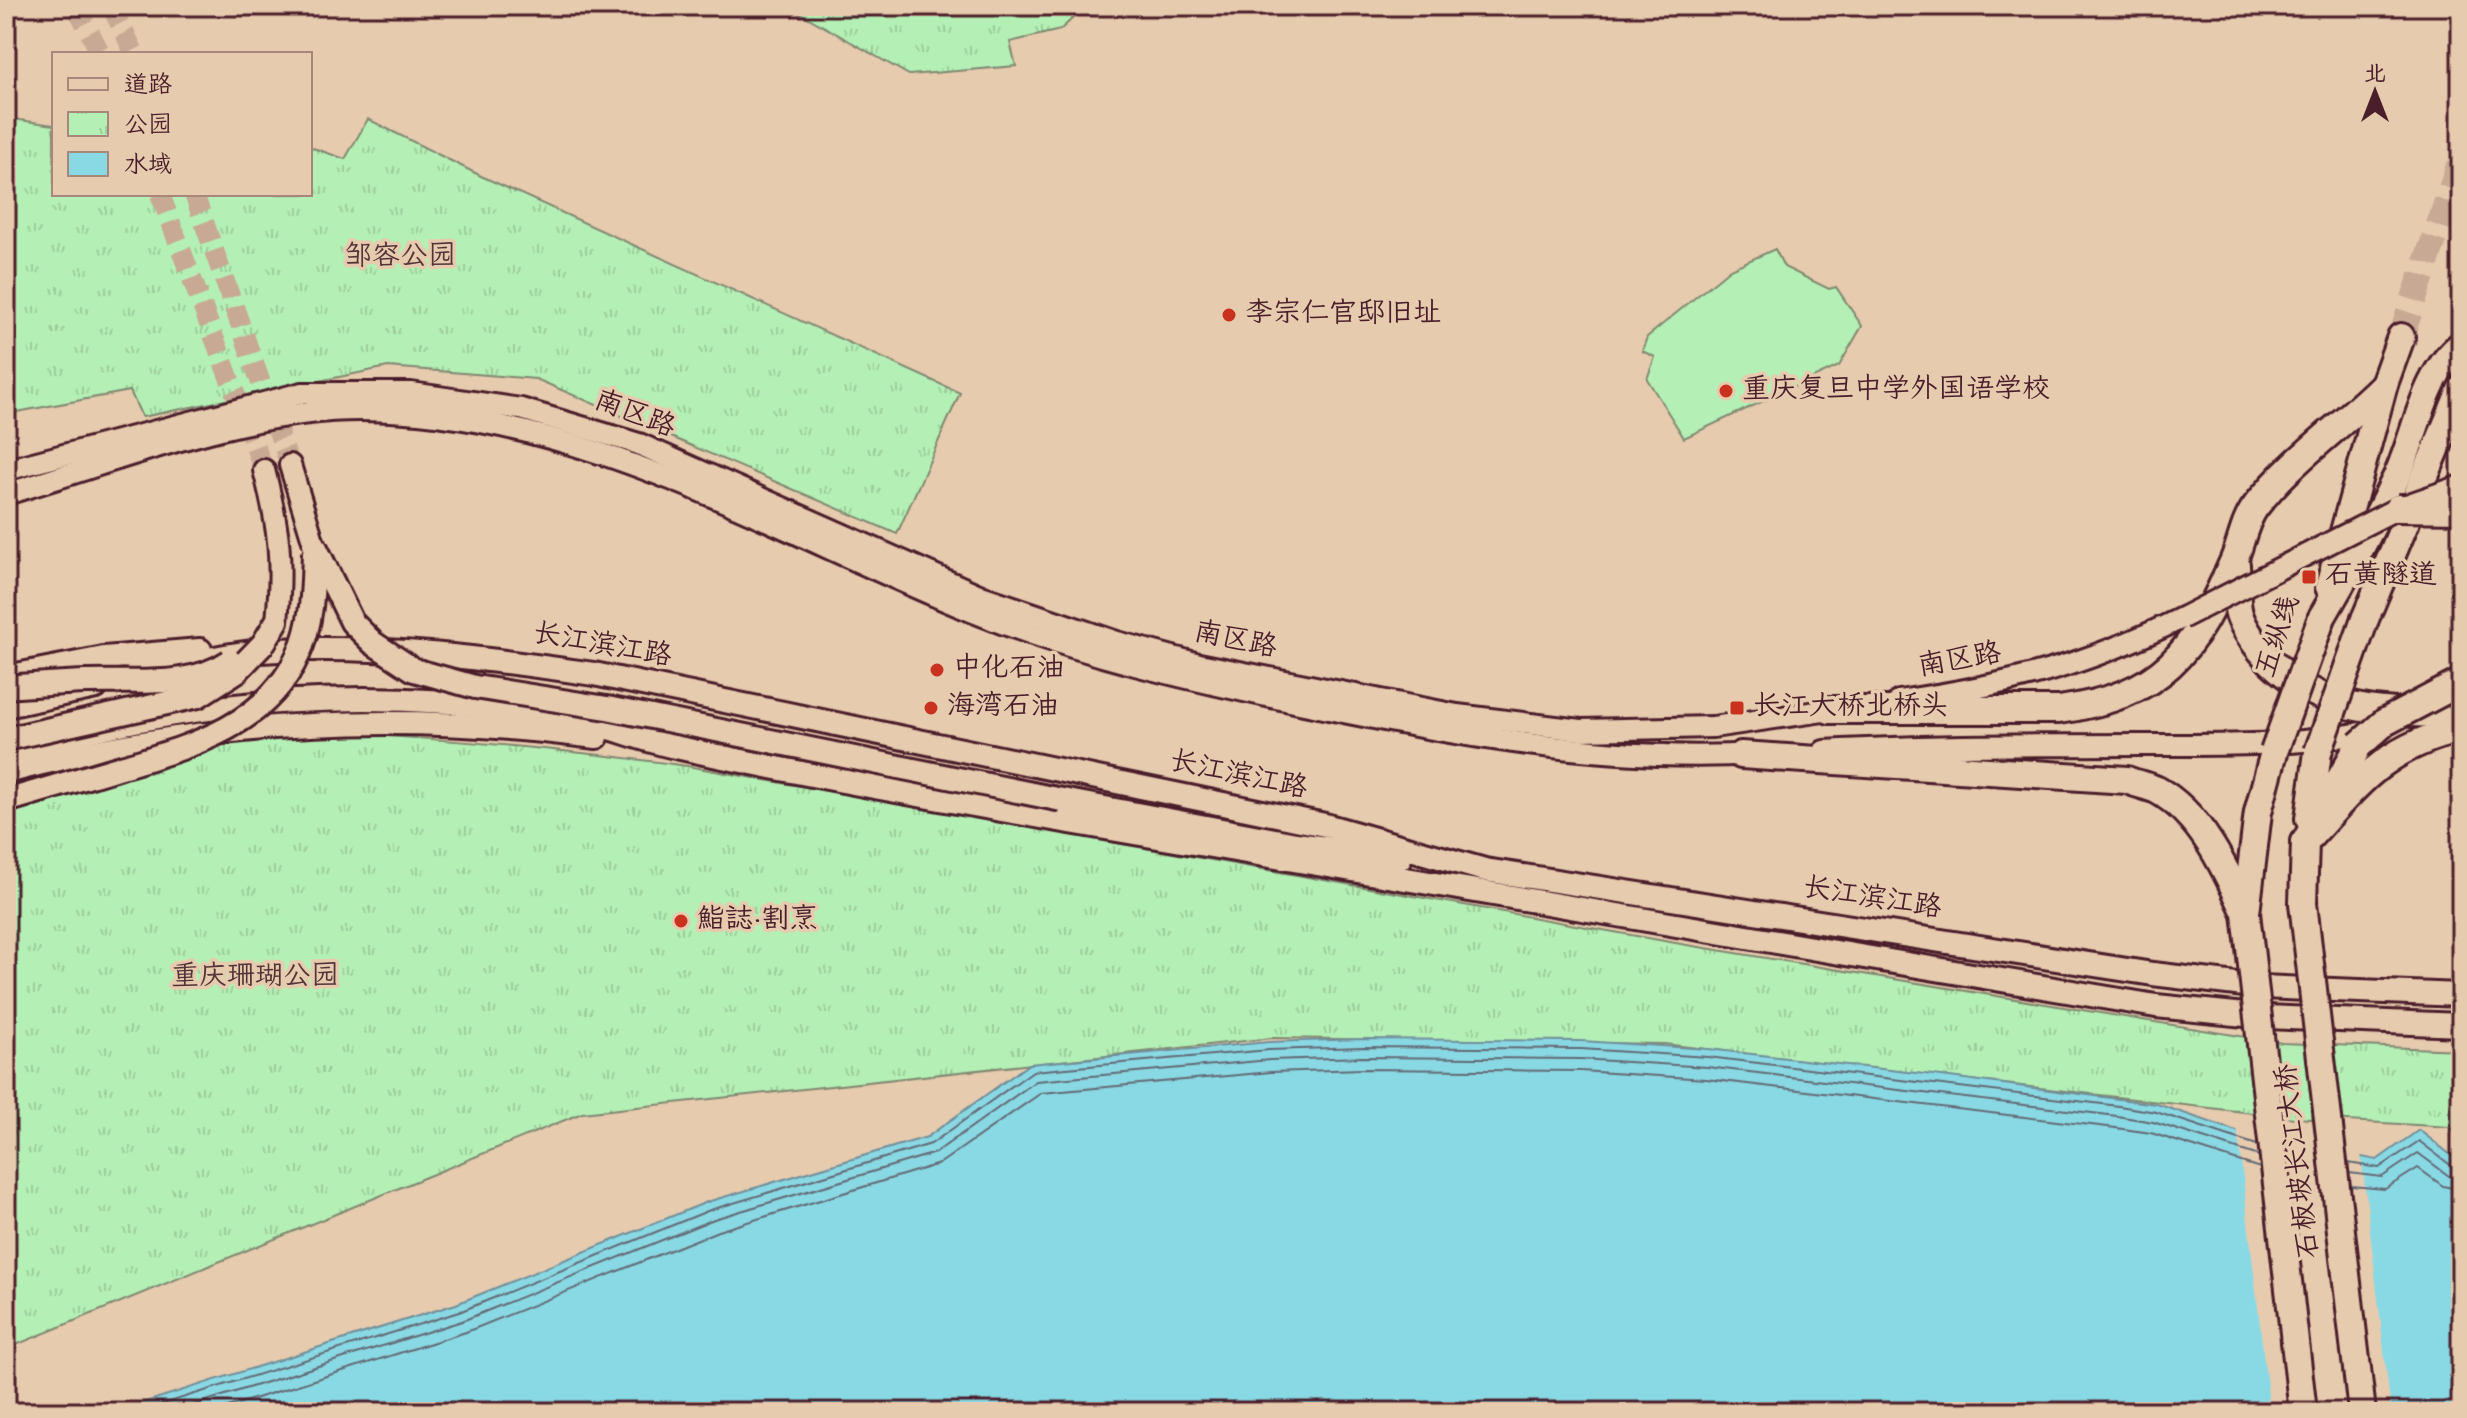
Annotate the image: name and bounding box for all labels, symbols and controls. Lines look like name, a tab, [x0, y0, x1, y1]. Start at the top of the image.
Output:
legend	[52, 52, 312, 196]
north arrow	[2335, 52, 2415, 132]
text: 北	[2364, 63, 2386, 89]
text: 道路	[124, 71, 172, 102]
text: 公园	[124, 113, 172, 142]
text: 水域	[124, 152, 172, 182]
park label: 邹容公园	[344, 241, 456, 275]
place label: 李宗仁官邸旧址	[1245, 297, 1441, 332]
marker: 李宗仁官邸旧址	[1220, 306, 1238, 324]
place label: 重庆复旦中学外国语学校	[1742, 373, 2050, 408]
marker: 重庆复旦中学外国语学校	[1717, 382, 1735, 400]
street label: 南区路	[589, 384, 680, 446]
place label: 石黄隧道	[2325, 560, 2437, 594]
marker: 石黄隧道	[2300, 568, 2318, 586]
street label: 五纵线	[2250, 592, 2309, 682]
street label: 南区路	[1190, 615, 1280, 667]
street label: 长江滨江路	[530, 617, 674, 675]
street label: 南区路	[1915, 636, 2004, 686]
place label: 中化石油	[953, 652, 1065, 687]
marker: 中化石油	[928, 661, 946, 679]
place label: 海湾石油	[947, 690, 1059, 725]
place label: 长江大桥北桥头	[1753, 691, 1949, 725]
marker: 海湾石油	[922, 699, 940, 717]
marker: 长江大桥北桥头	[1728, 699, 1746, 717]
street label: 长江滨江路	[1166, 744, 1310, 808]
street label: 长江滨江路	[1800, 871, 1944, 927]
place label: 鮨誌·割烹	[697, 903, 818, 938]
marker: 鮨誌·割烹	[672, 912, 690, 930]
park label: 重庆珊瑚公园	[171, 961, 339, 995]
street label: 石板坡长江大桥	[2271, 1062, 2328, 1260]

